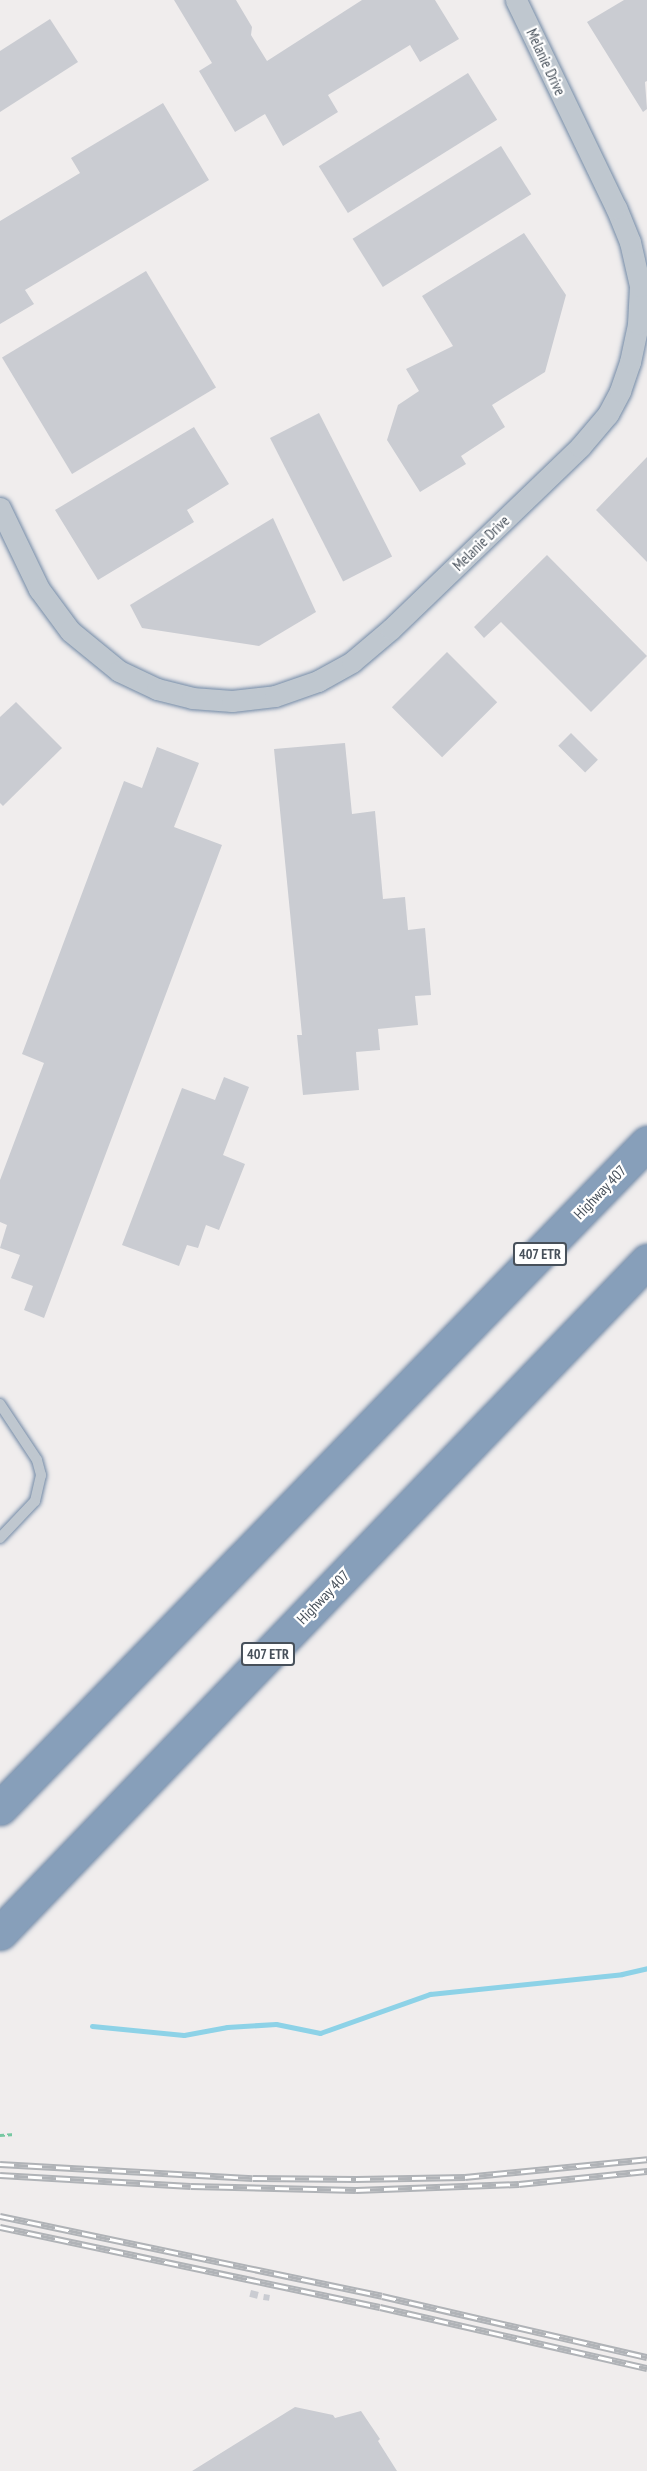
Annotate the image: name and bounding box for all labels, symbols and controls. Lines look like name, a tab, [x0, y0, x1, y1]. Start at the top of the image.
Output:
street label: Melanie Drive	[523, 26, 569, 98]
street label: Melanie Drive	[449, 512, 513, 574]
street label: Highway 407	[570, 1161, 630, 1223]
road number: 407 ETR	[512, 1243, 568, 1265]
street label: Highway 407	[293, 1566, 353, 1628]
road number: 407 ETR	[240, 1643, 296, 1665]

